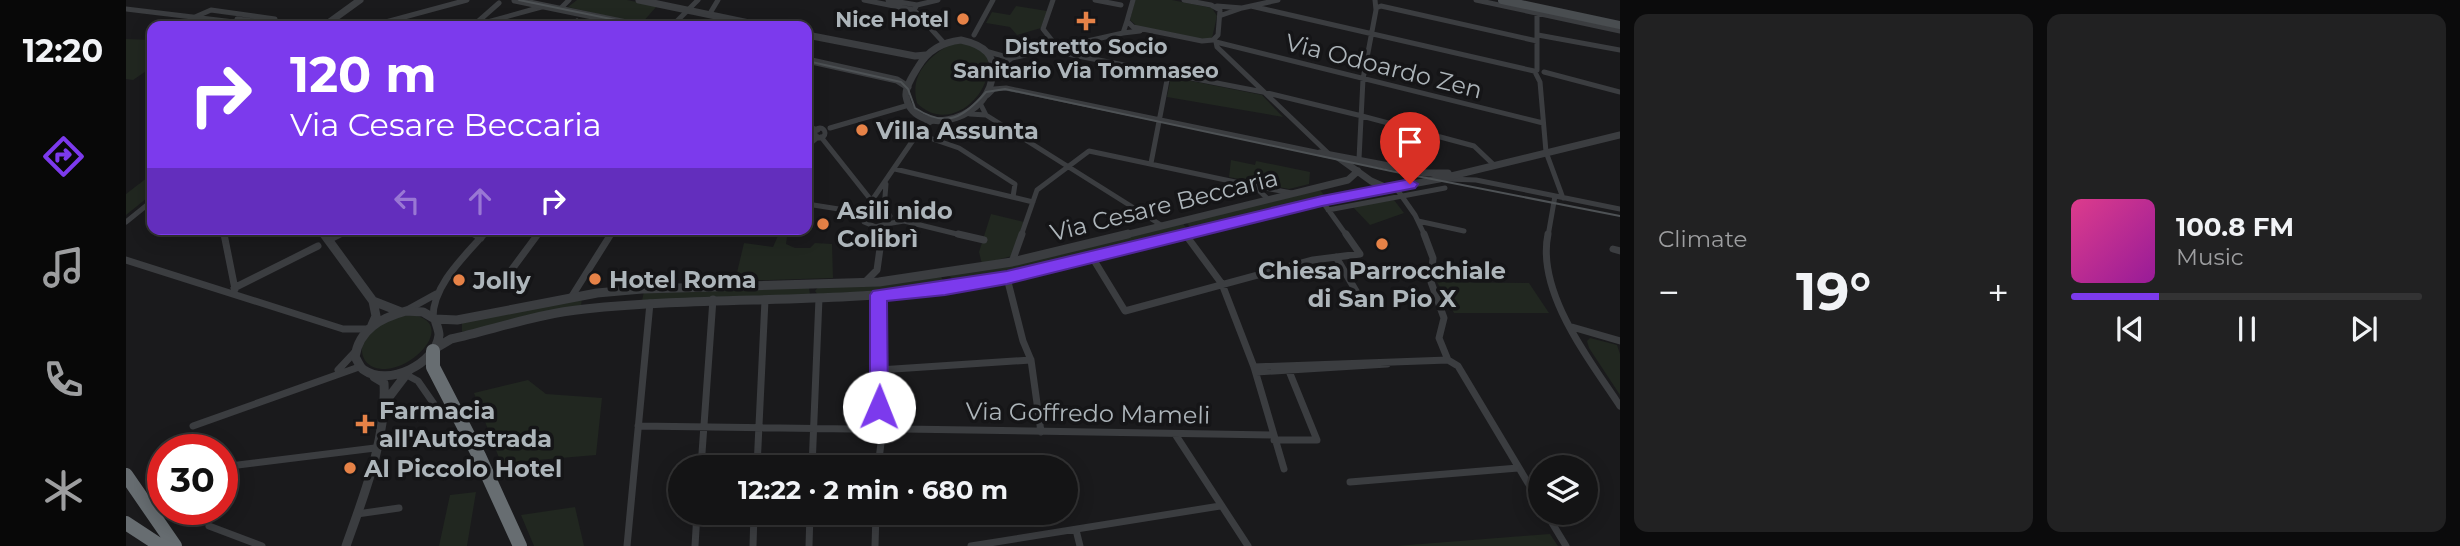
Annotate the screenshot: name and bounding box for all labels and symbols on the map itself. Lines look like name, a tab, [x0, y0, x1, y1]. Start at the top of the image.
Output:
place label: Nice Hotel	[835, 7, 949, 32]
marker: Nice Hotel	[955, 11, 971, 27]
marker: Distretto Socio Sanitario Via Tommaseo	[1076, 11, 1096, 31]
street label: Via Odoardo Zen	[1283, 28, 1485, 104]
place label: Distretto Socio Sanitario Via Tommaseo	[953, 34, 1219, 83]
pin	[1380, 112, 1440, 184]
place label: Villa Assunta	[875, 116, 1039, 145]
marker: Villa Assunta	[854, 122, 870, 138]
street label: Via Cesare Beccaria	[1047, 163, 1281, 247]
place label: Asili nido Colibrì	[836, 196, 953, 253]
marker: Asili nido Colibrì	[815, 216, 831, 232]
marker: Chiesa Parrocchiale di San Pio X	[1374, 236, 1390, 252]
place label: Chiesa Parrocchiale di San Pio X	[1258, 256, 1506, 313]
place label: Hotel Roma	[609, 265, 757, 294]
place label: Jolly	[472, 266, 531, 295]
marker: Hotel Roma	[587, 271, 603, 287]
marker: Jolly	[451, 272, 467, 288]
position arrow	[842, 370, 916, 444]
place label: Farmacia all'Autostrada	[379, 396, 552, 453]
street label: Via Goffredo Mameli	[965, 396, 1211, 430]
marker: Farmacia all'Autostrada	[357, 416, 373, 432]
speed limit sign: 30	[147, 434, 238, 525]
place label: Al Piccolo Hotel	[363, 454, 562, 483]
marker: Al Piccolo Hotel	[342, 460, 358, 476]

